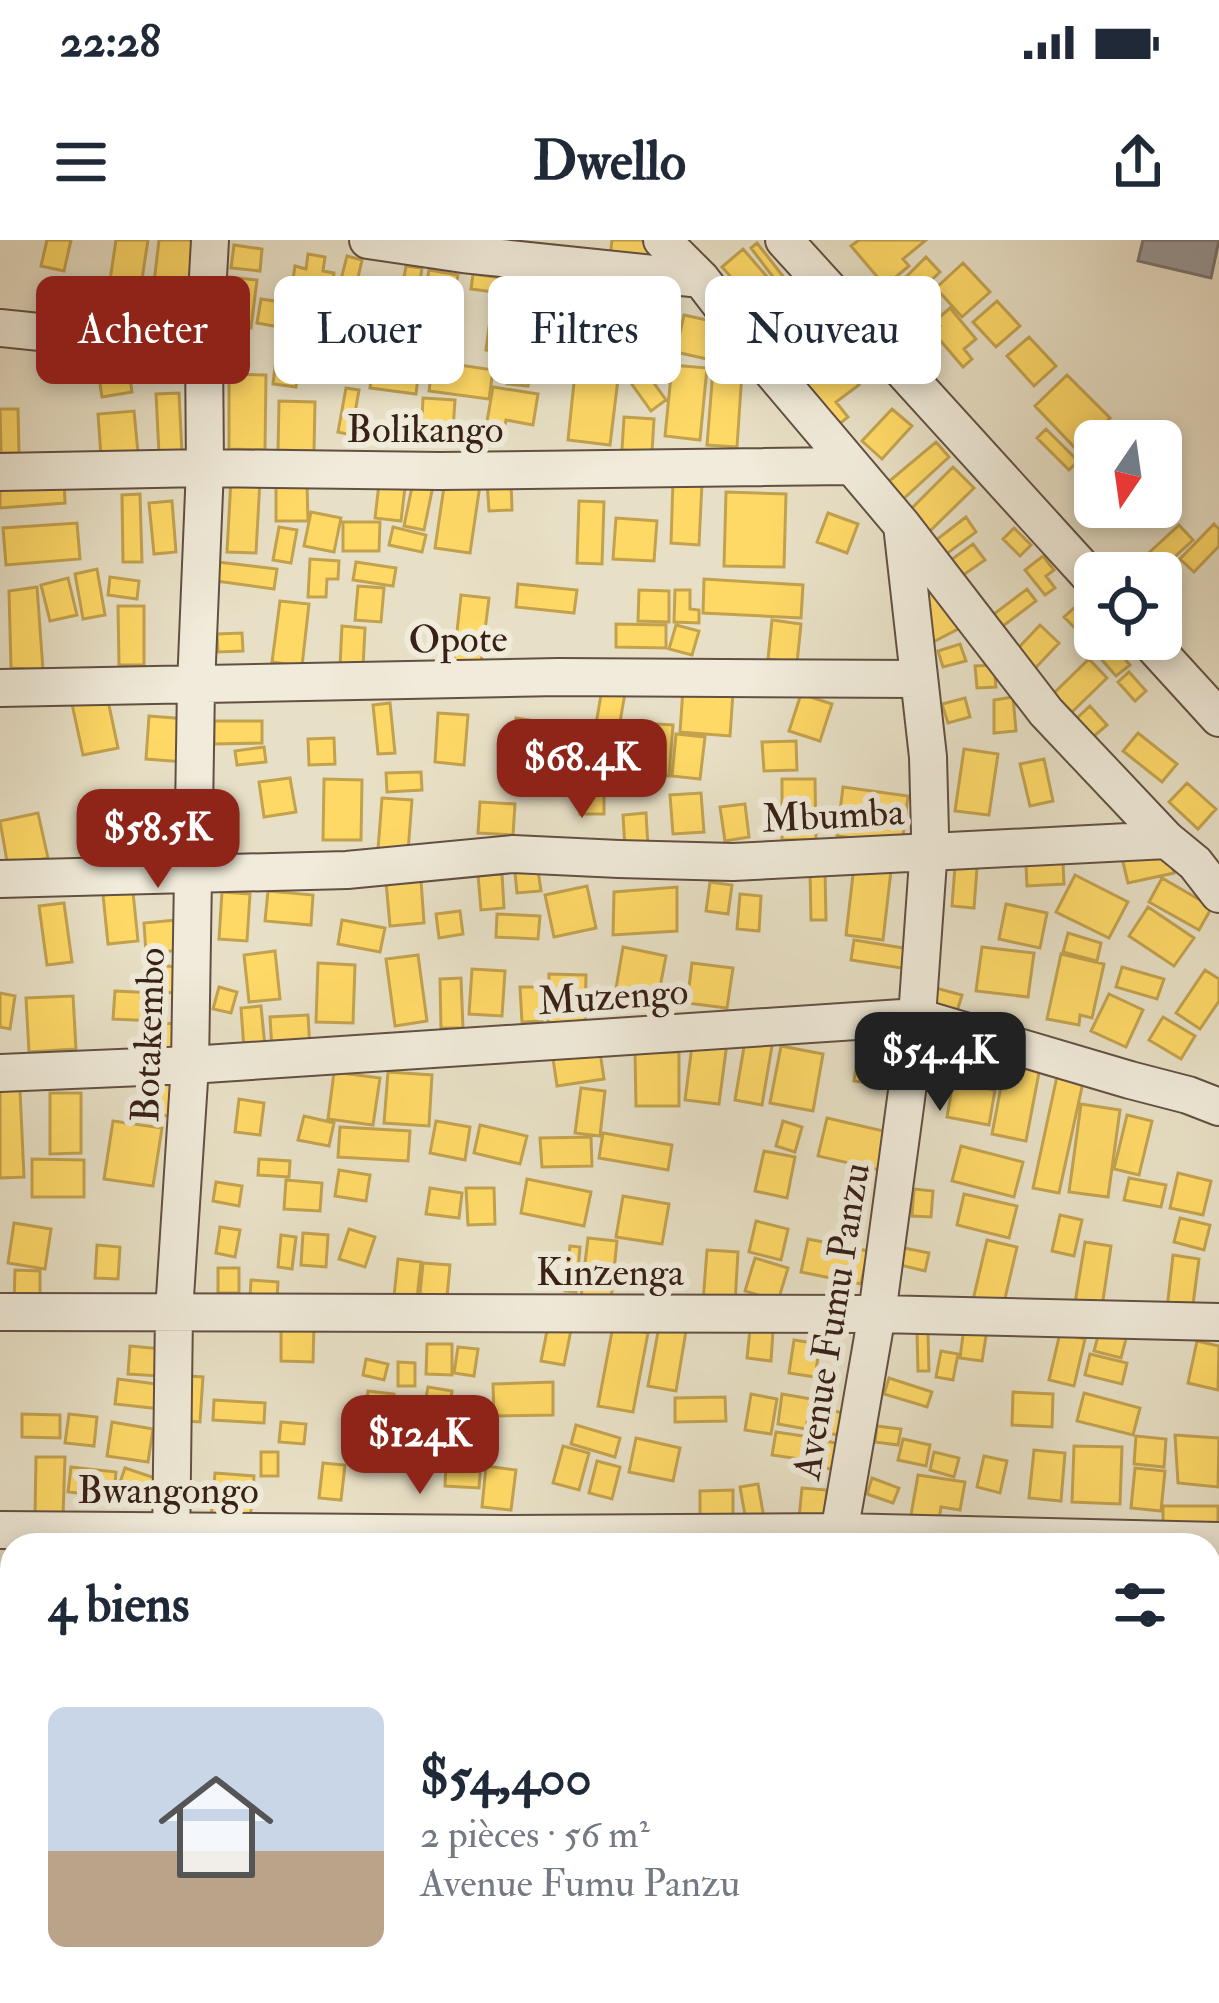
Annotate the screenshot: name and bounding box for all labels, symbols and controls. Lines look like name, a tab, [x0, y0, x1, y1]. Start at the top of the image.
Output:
text: 22:28	[60, 14, 161, 70]
text: Dwello	[533, 128, 686, 196]
icon: menu	[48, 129, 114, 195]
icon: share	[1105, 129, 1171, 195]
chip: Acheter	[36, 276, 250, 384]
chip: Louer	[274, 276, 464, 384]
chip: Filtres	[488, 276, 681, 384]
chip: Nouveau	[705, 276, 941, 384]
street label: Bolikango	[347, 405, 503, 454]
north arrow	[1074, 420, 1182, 528]
map controls	[1074, 420, 1182, 660]
button: locate	[1074, 552, 1182, 660]
street label: Opote	[408, 614, 508, 665]
pin: $68.4K	[484, 719, 680, 821]
text: $68.4K	[524, 733, 640, 782]
street label: Mbumba	[761, 787, 906, 844]
pin: $58.5K	[60, 789, 256, 891]
text: $58.5K	[104, 803, 212, 852]
street label: Botakembo	[121, 947, 176, 1124]
street label: Muzengo	[536, 967, 690, 1026]
pin: $54.4K	[842, 1012, 1038, 1114]
text: $54.4K	[882, 1026, 998, 1075]
street label: Avenue Fumu Panzu	[782, 1159, 881, 1484]
street label: Kinzenga	[536, 1248, 685, 1297]
pin: $124K	[336, 1395, 504, 1497]
text: $124K	[368, 1409, 472, 1458]
street label: Bwangongo	[77, 1466, 259, 1515]
icon: filters	[1107, 1572, 1173, 1638]
text: 4 biens	[48, 1573, 190, 1637]
text: $54,400	[420, 1746, 592, 1810]
icon: home	[144, 1755, 288, 1899]
text: 2 pièces · 56 m²	[420, 1810, 650, 1859]
text: Avenue Fumu Panzu	[420, 1859, 740, 1908]

